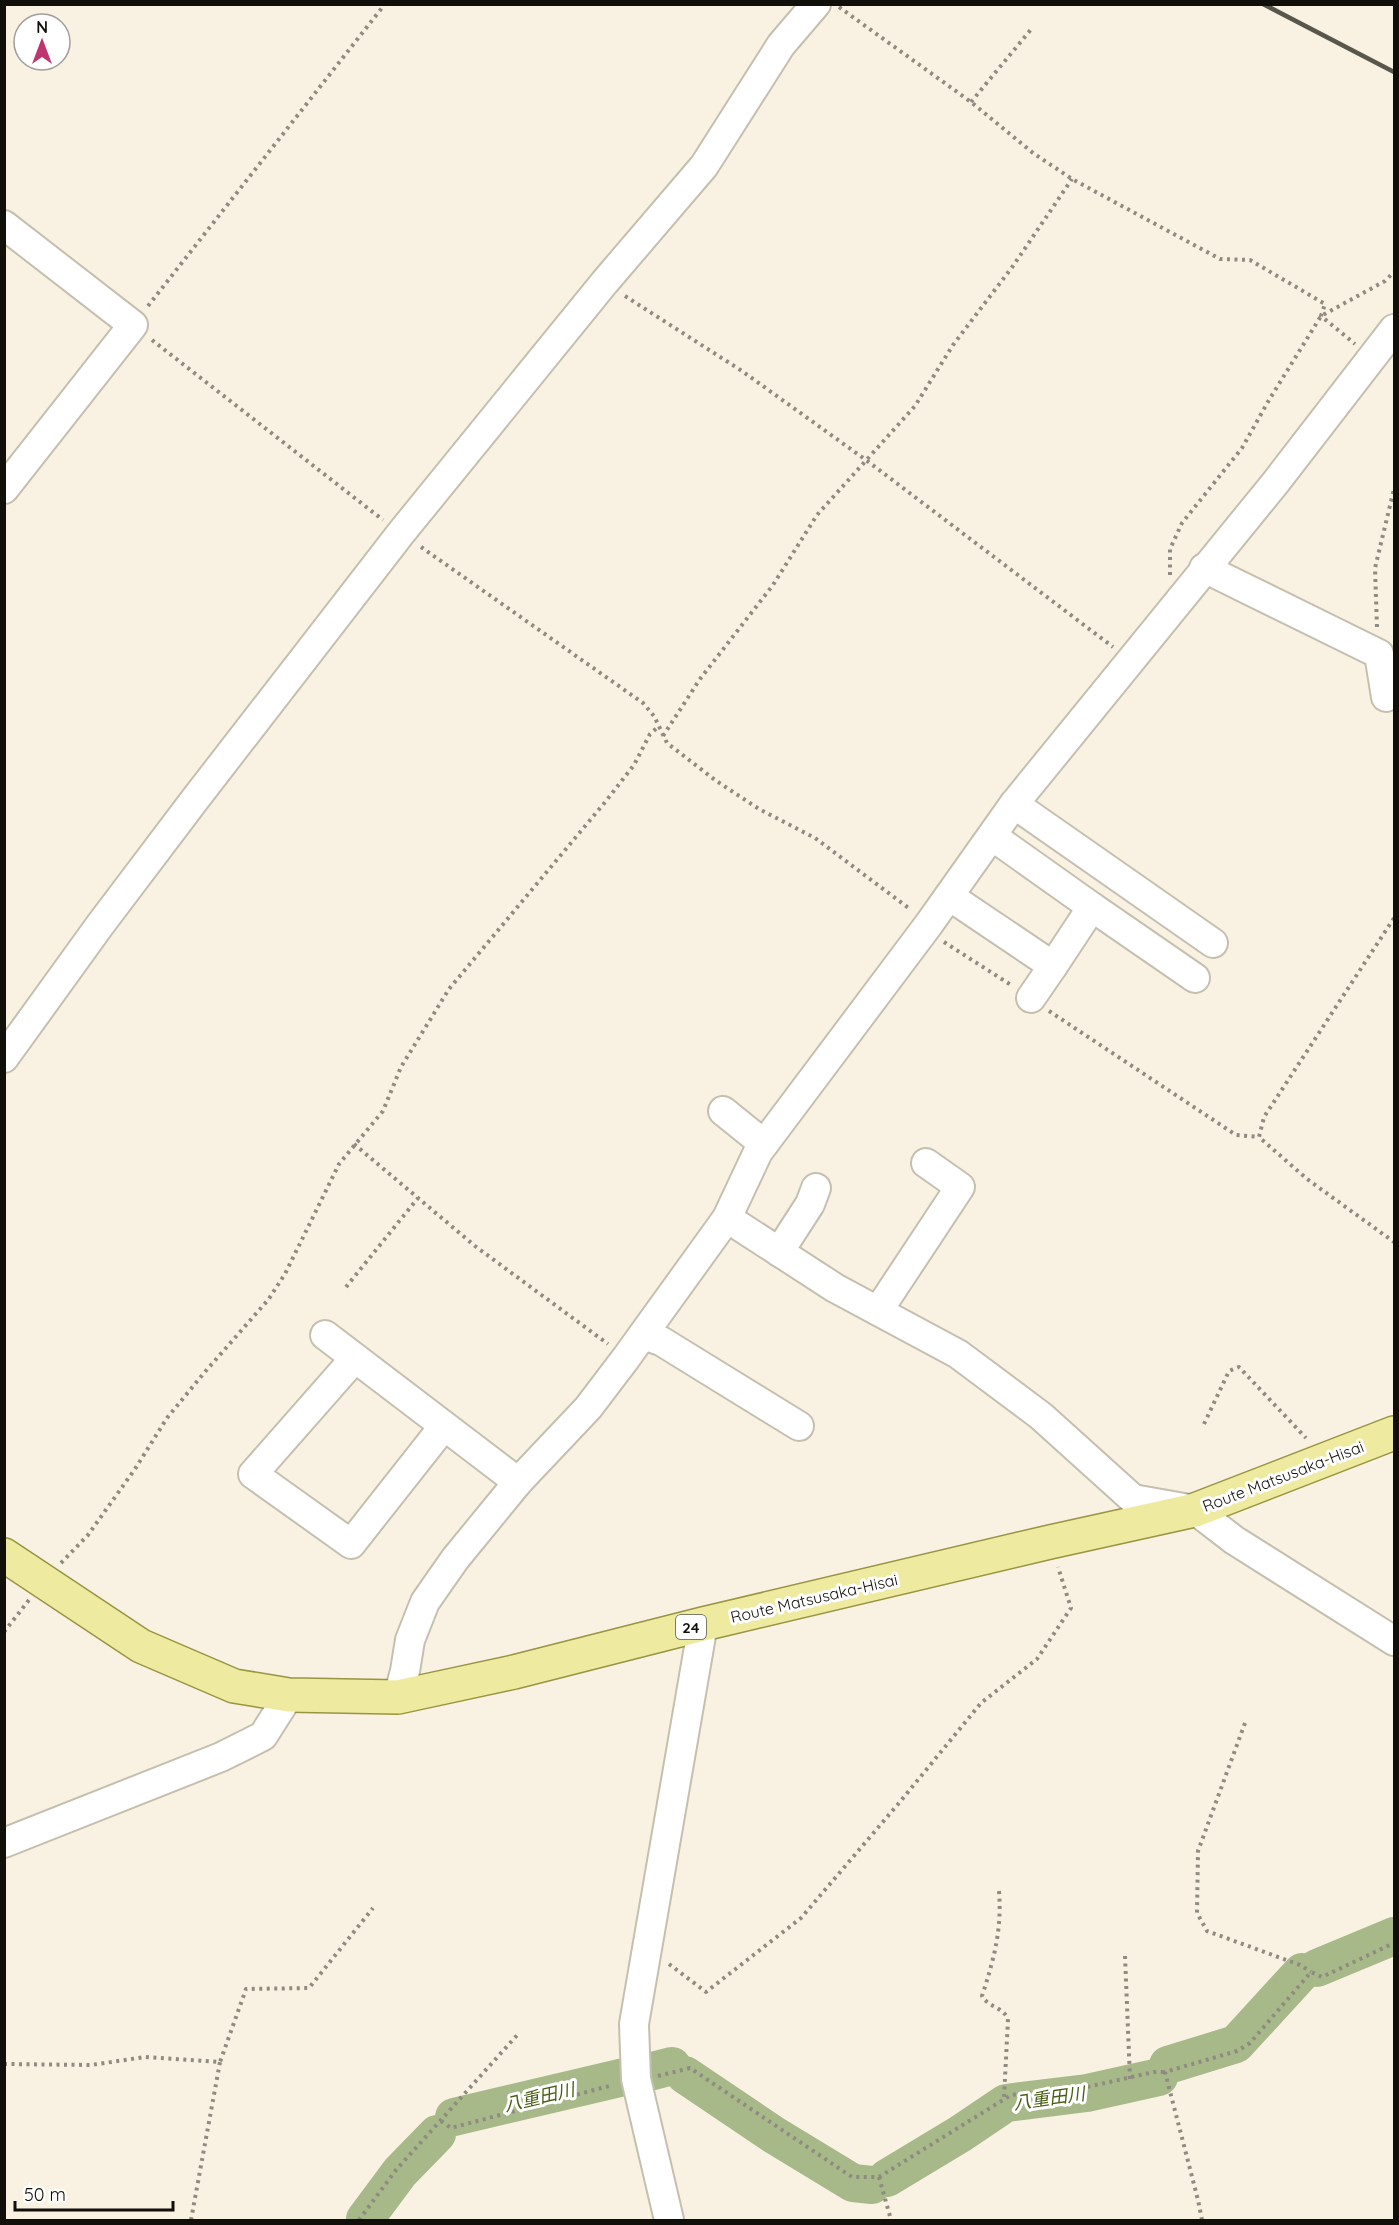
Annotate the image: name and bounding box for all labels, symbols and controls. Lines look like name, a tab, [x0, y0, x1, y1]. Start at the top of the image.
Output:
north arrow	[12, 12, 72, 72]
text: N	[36, 17, 48, 37]
street label: Route Matsusaka-Hisai	[1200, 1436, 1366, 1516]
street label: Route Matsusaka-Hisai	[728, 1569, 900, 1627]
road number: 24	[676, 1615, 706, 1639]
water label: 八重田川	[501, 2077, 579, 2116]
water label: 八重田川	[1012, 2081, 1088, 2114]
scale bar	[15, 2174, 172, 2212]
text: 50 m	[24, 2183, 66, 2206]

